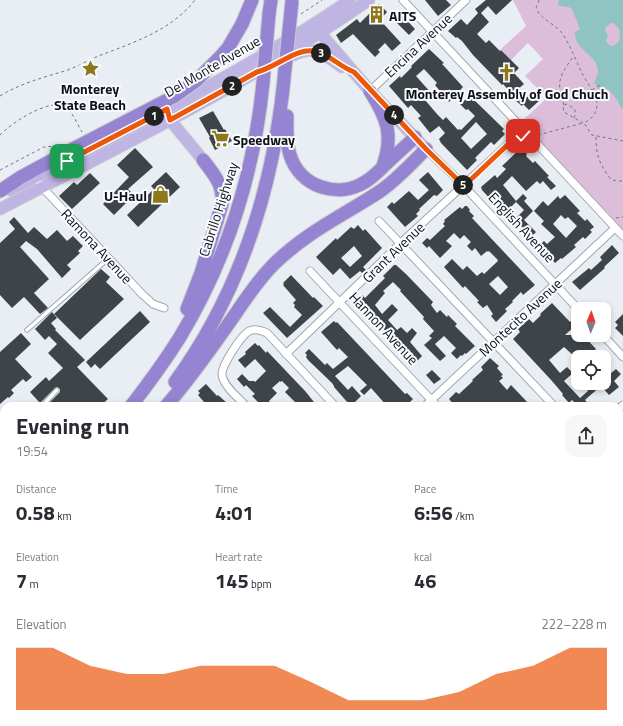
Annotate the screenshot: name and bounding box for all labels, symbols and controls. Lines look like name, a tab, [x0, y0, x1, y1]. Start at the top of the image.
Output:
building icon: AITS	[366, 5, 386, 25]
place label: AITS	[389, 5, 417, 26]
street label: Encina Avenue	[379, 8, 457, 82]
street label: Del Monte Avenue	[160, 30, 264, 102]
pin: 3	[311, 43, 331, 63]
text: 3	[318, 45, 324, 61]
place icon: Monterey State Beach	[80, 58, 100, 78]
church icon: Monterey Assembly of God Chuch	[497, 63, 517, 83]
pin: 2	[222, 76, 242, 96]
place label: Monterey State Beach	[54, 78, 126, 115]
text: 2	[229, 78, 235, 94]
place label: Monterey Assembly of God Chuch	[405, 83, 609, 104]
pin: 4	[384, 105, 404, 125]
pin: 1	[144, 106, 164, 126]
text: 4	[391, 107, 397, 123]
text: 1	[151, 108, 157, 124]
pin	[506, 119, 540, 153]
icon: check	[512, 125, 534, 147]
supermarket icon: Speedway	[210, 129, 230, 149]
place label: Speedway	[233, 129, 295, 150]
pin	[50, 144, 84, 178]
icon: arrive	[56, 150, 78, 172]
street label: Cabrillo Highway	[193, 159, 243, 259]
pin: 5	[453, 175, 473, 195]
text: 5	[460, 177, 466, 193]
place label: U-Haul	[104, 185, 147, 206]
shop icon: U-Haul	[150, 185, 170, 205]
street label: English Avenue	[484, 187, 560, 267]
street label: Ramona Avenue	[57, 204, 137, 288]
street label: Grant Avenue	[357, 217, 429, 287]
street label: Montecito Avenue	[474, 273, 566, 361]
street label: Hannon Avenue	[345, 287, 423, 369]
north arrow	[571, 302, 611, 342]
map controls	[571, 302, 611, 390]
button: locate	[571, 350, 611, 390]
text: Evening run	[16, 409, 129, 443]
button: share	[565, 415, 607, 457]
text: 19:54	[16, 441, 48, 461]
text: Distance	[16, 481, 56, 497]
text: Time	[215, 481, 238, 497]
text: Pace	[414, 481, 436, 497]
text: 0.58	[16, 497, 55, 528]
text: 4:01	[215, 497, 254, 528]
text: 6:56	[414, 497, 453, 528]
text: km	[55, 508, 72, 524]
text: /km	[453, 508, 474, 524]
text: Elevation	[16, 549, 59, 565]
text: Heart rate	[215, 549, 262, 565]
text: kcal	[414, 549, 432, 565]
text: 7	[16, 565, 27, 596]
text: 145	[215, 565, 249, 596]
text: 46	[414, 565, 436, 596]
text: m	[27, 576, 39, 592]
text: bpm	[249, 576, 272, 592]
text: Elevation	[16, 614, 67, 634]
text: 222–228 m	[541, 614, 607, 634]

